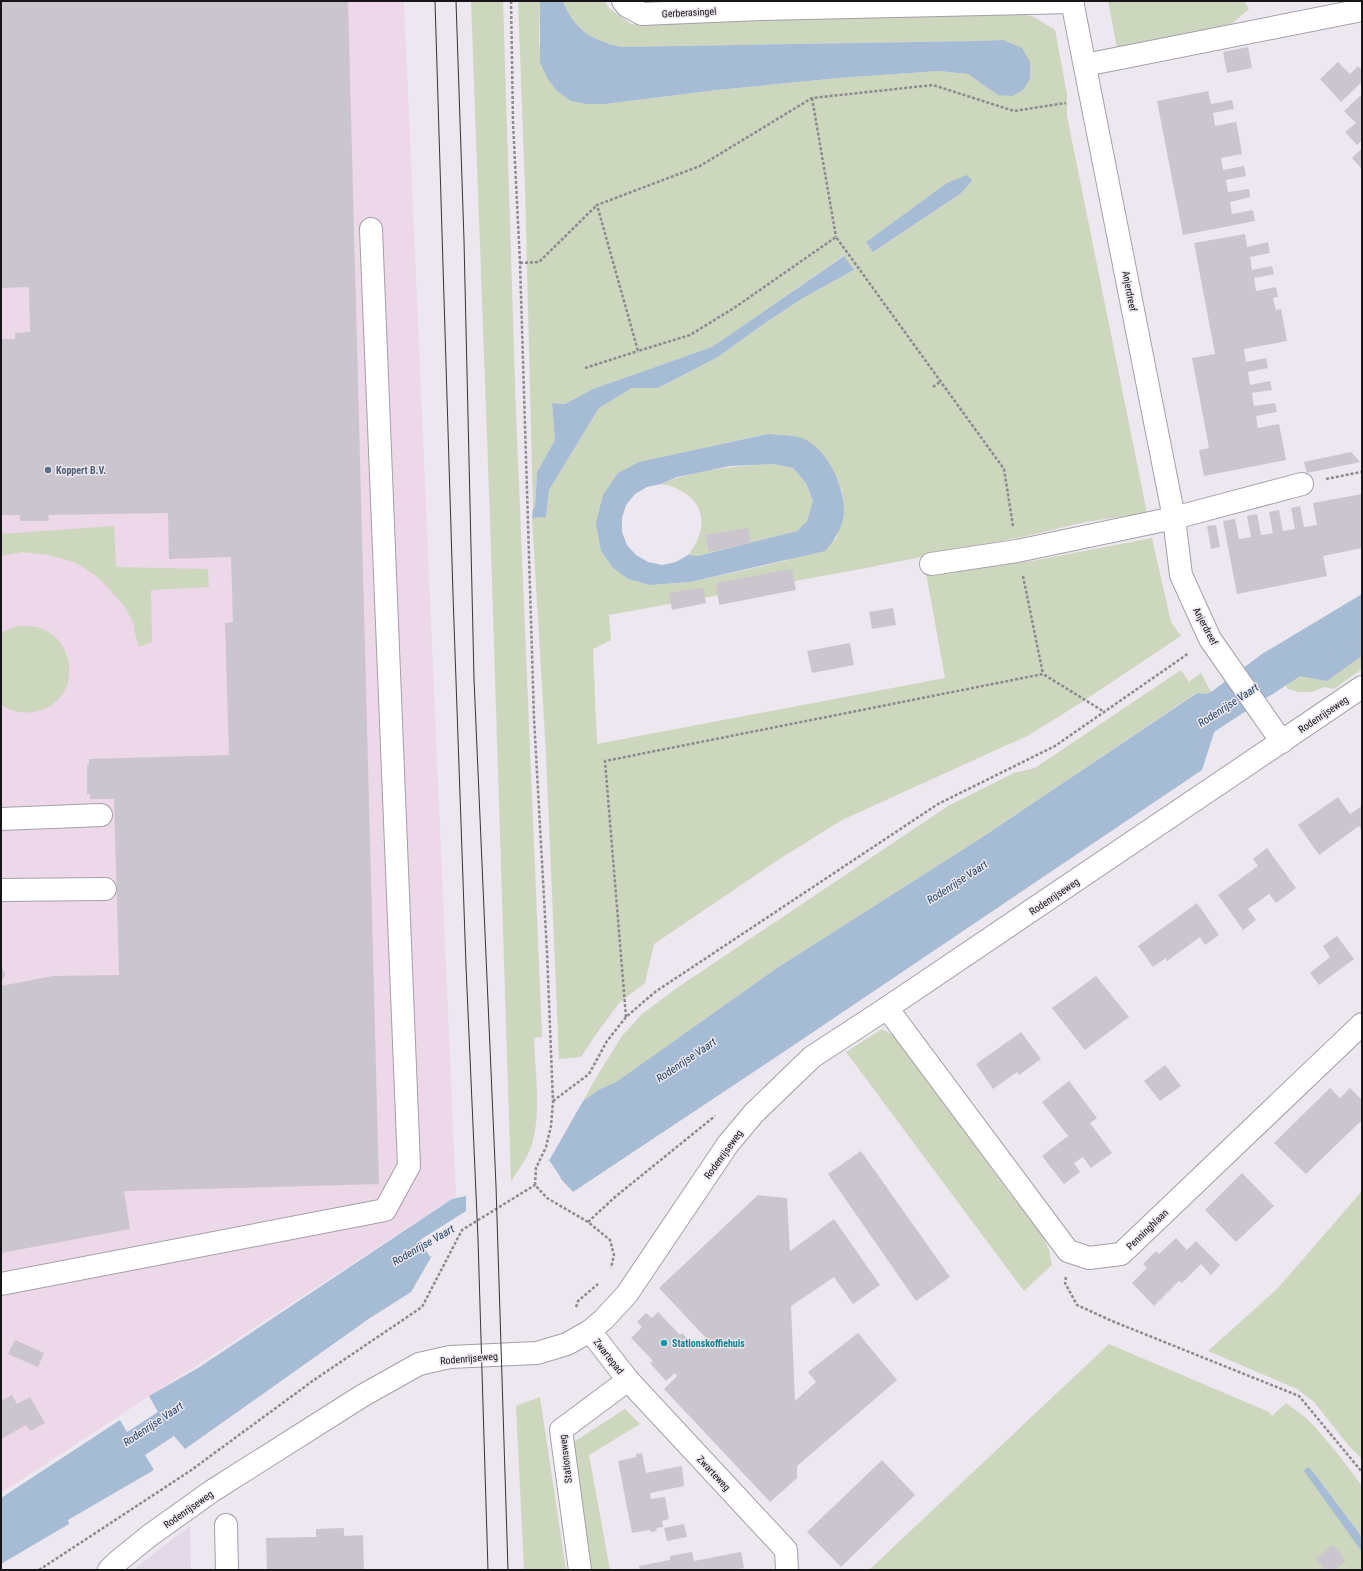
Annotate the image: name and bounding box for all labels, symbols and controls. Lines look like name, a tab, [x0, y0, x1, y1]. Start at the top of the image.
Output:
street label: Gerberasingel	[662, 6, 717, 19]
street label: Anjerdreef	[1120, 270, 1139, 313]
marker: Koppert B.V.	[43, 465, 53, 475]
place label: Koppert B.V.	[56, 465, 106, 476]
street label: Anjerdreef	[1191, 606, 1220, 648]
water label: Rodenrijse Vaart	[1196, 681, 1262, 730]
street label: Rodenrijseweg	[1296, 694, 1350, 735]
water label: Rodenrijse Vaart	[925, 858, 991, 907]
street label: Rodenrijseweg	[1027, 876, 1081, 917]
water label: Rodenrijse Vaart	[654, 1035, 719, 1085]
street label: Rodenrijseweg	[702, 1128, 745, 1181]
street label: Penninghlaan	[1124, 1207, 1171, 1252]
water label: Rodenrijse Vaart	[390, 1222, 457, 1268]
street label: Zwartepad	[591, 1336, 626, 1376]
marker: Stationskoffiehuis	[659, 1338, 669, 1348]
place label: Stationskoffiehuis	[672, 1338, 745, 1349]
street label: Rodenrijseweg	[440, 1350, 498, 1366]
water label: Rodenrijse Vaart	[121, 1399, 186, 1449]
street label: Stationsweg	[557, 1434, 574, 1484]
street label: Zwarteweg	[695, 1454, 733, 1493]
street label: Rodenrijseweg	[161, 1488, 215, 1530]

